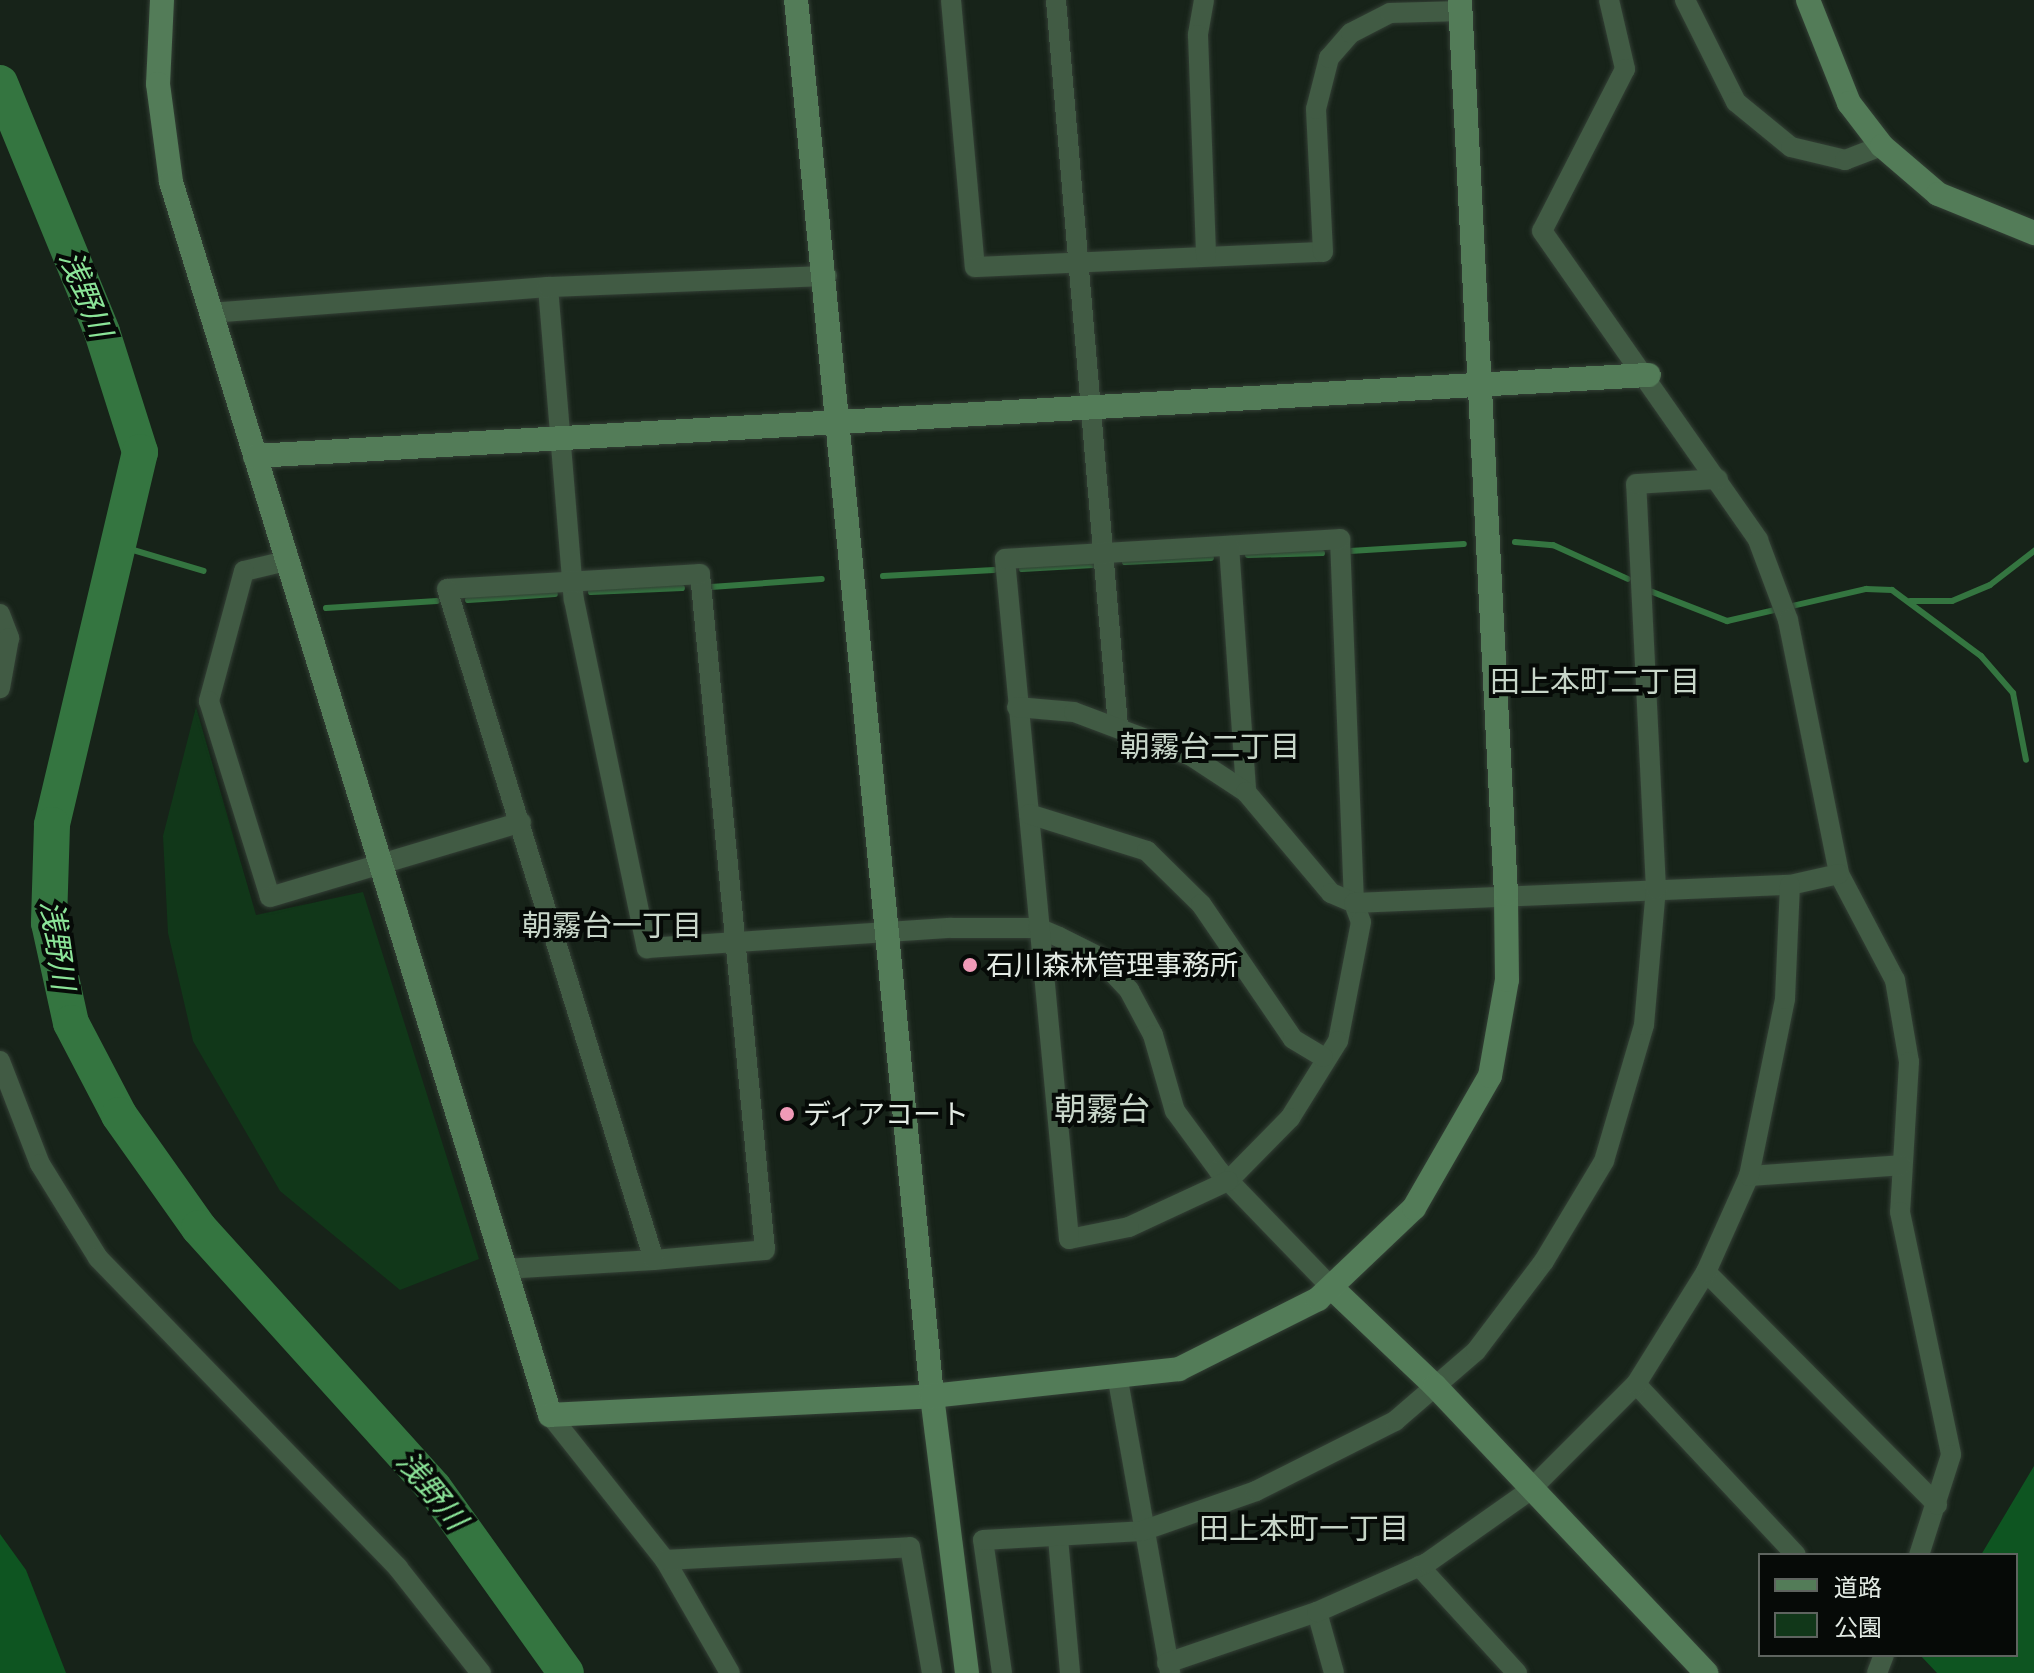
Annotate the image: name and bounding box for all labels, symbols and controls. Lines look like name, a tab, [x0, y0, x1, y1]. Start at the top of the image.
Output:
water label: 浅野川	[52, 246, 120, 342]
district label: 田上本町二丁目	[1490, 663, 1700, 699]
district label: 朝霧台二丁目	[1120, 728, 1300, 764]
water label: 浅野川	[34, 898, 82, 992]
district label: 朝霧台一丁目	[522, 907, 702, 943]
place label: 石川森林管理事務所	[986, 948, 1238, 982]
marker: 石川森林管理事務所	[961, 956, 979, 974]
district label: 朝霧台	[1054, 1089, 1150, 1127]
place label: ディアコート	[803, 1097, 971, 1131]
marker: ディアコート	[778, 1105, 796, 1123]
water label: 浅野川	[390, 1444, 474, 1536]
district label: 田上本町一丁目	[1199, 1510, 1409, 1546]
legend	[1758, 1553, 2018, 1657]
text: 道路	[1834, 1571, 1882, 1603]
text: 公園	[1834, 1611, 1882, 1643]

